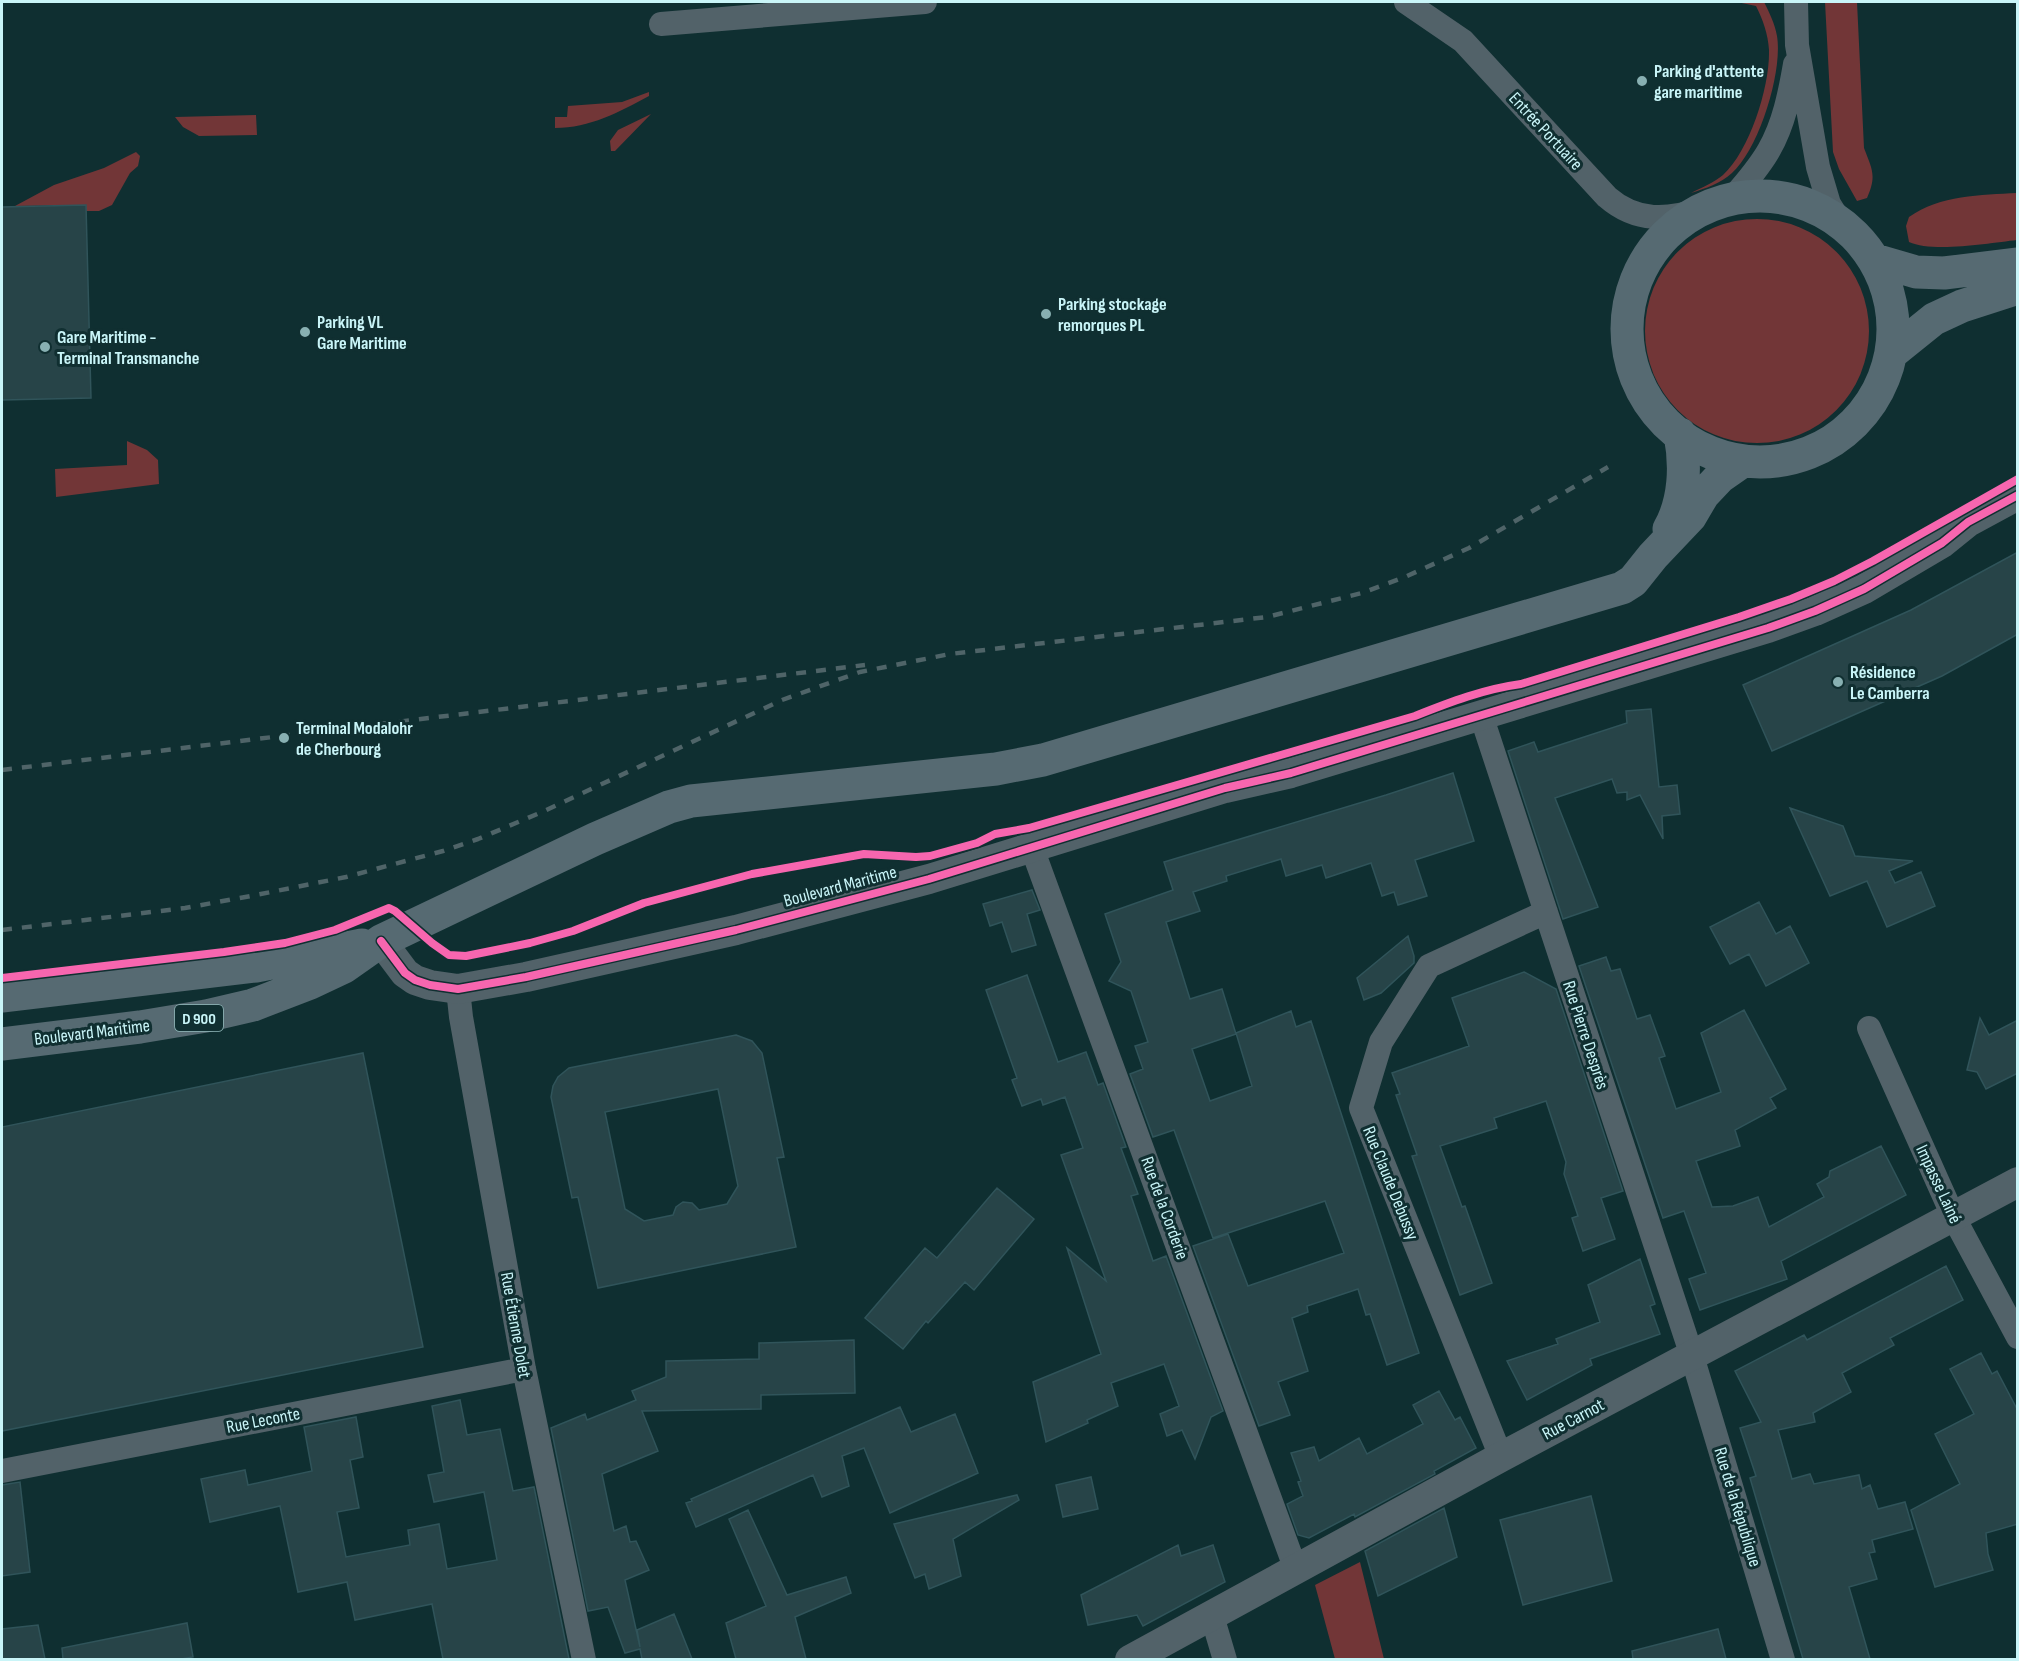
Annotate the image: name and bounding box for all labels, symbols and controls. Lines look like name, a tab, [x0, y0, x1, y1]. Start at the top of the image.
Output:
place label: Parking d'attente gare maritime	[1654, 61, 1764, 103]
marker: Parking d'attente gare maritime	[1635, 74, 1649, 88]
street label: Entrée Portuaire	[1504, 88, 1587, 175]
place label: Parking stockage remorques PL	[1058, 294, 1167, 336]
marker: Parking stockage remorques PL	[1039, 307, 1053, 321]
place label: Parking VL Gare Maritime	[317, 312, 407, 354]
marker: Parking VL Gare Maritime	[298, 325, 312, 339]
place label: Gare Maritime - Terminal Transmanche	[57, 327, 199, 369]
marker: Gare Maritime - Terminal Transmanche	[38, 340, 52, 354]
place label: Résidence Le Camberra	[1850, 662, 1930, 704]
marker: Résidence Le Camberra	[1831, 675, 1845, 689]
place label: Terminal Modalohr de Cherbourg	[296, 718, 413, 760]
marker: Terminal Modalohr de Cherbourg	[277, 731, 291, 745]
street label: Boulevard Maritime	[781, 861, 899, 912]
street label: Rue Pierre Desprès	[1558, 978, 1613, 1092]
road number: D 900	[175, 1005, 223, 1031]
street label: Boulevard Maritime	[33, 1015, 151, 1050]
street label: Rue Claude Debussy	[1358, 1123, 1423, 1243]
street label: Impasse Lainé	[1911, 1142, 1966, 1227]
street label: Rue de la Corderie	[1136, 1154, 1193, 1263]
street label: Rue Étienne Dolet	[496, 1270, 535, 1380]
street label: Rue Carnot	[1539, 1394, 1608, 1444]
street label: Rue Leconte	[224, 1403, 302, 1438]
street label: Rue de la République	[1709, 1445, 1766, 1569]

